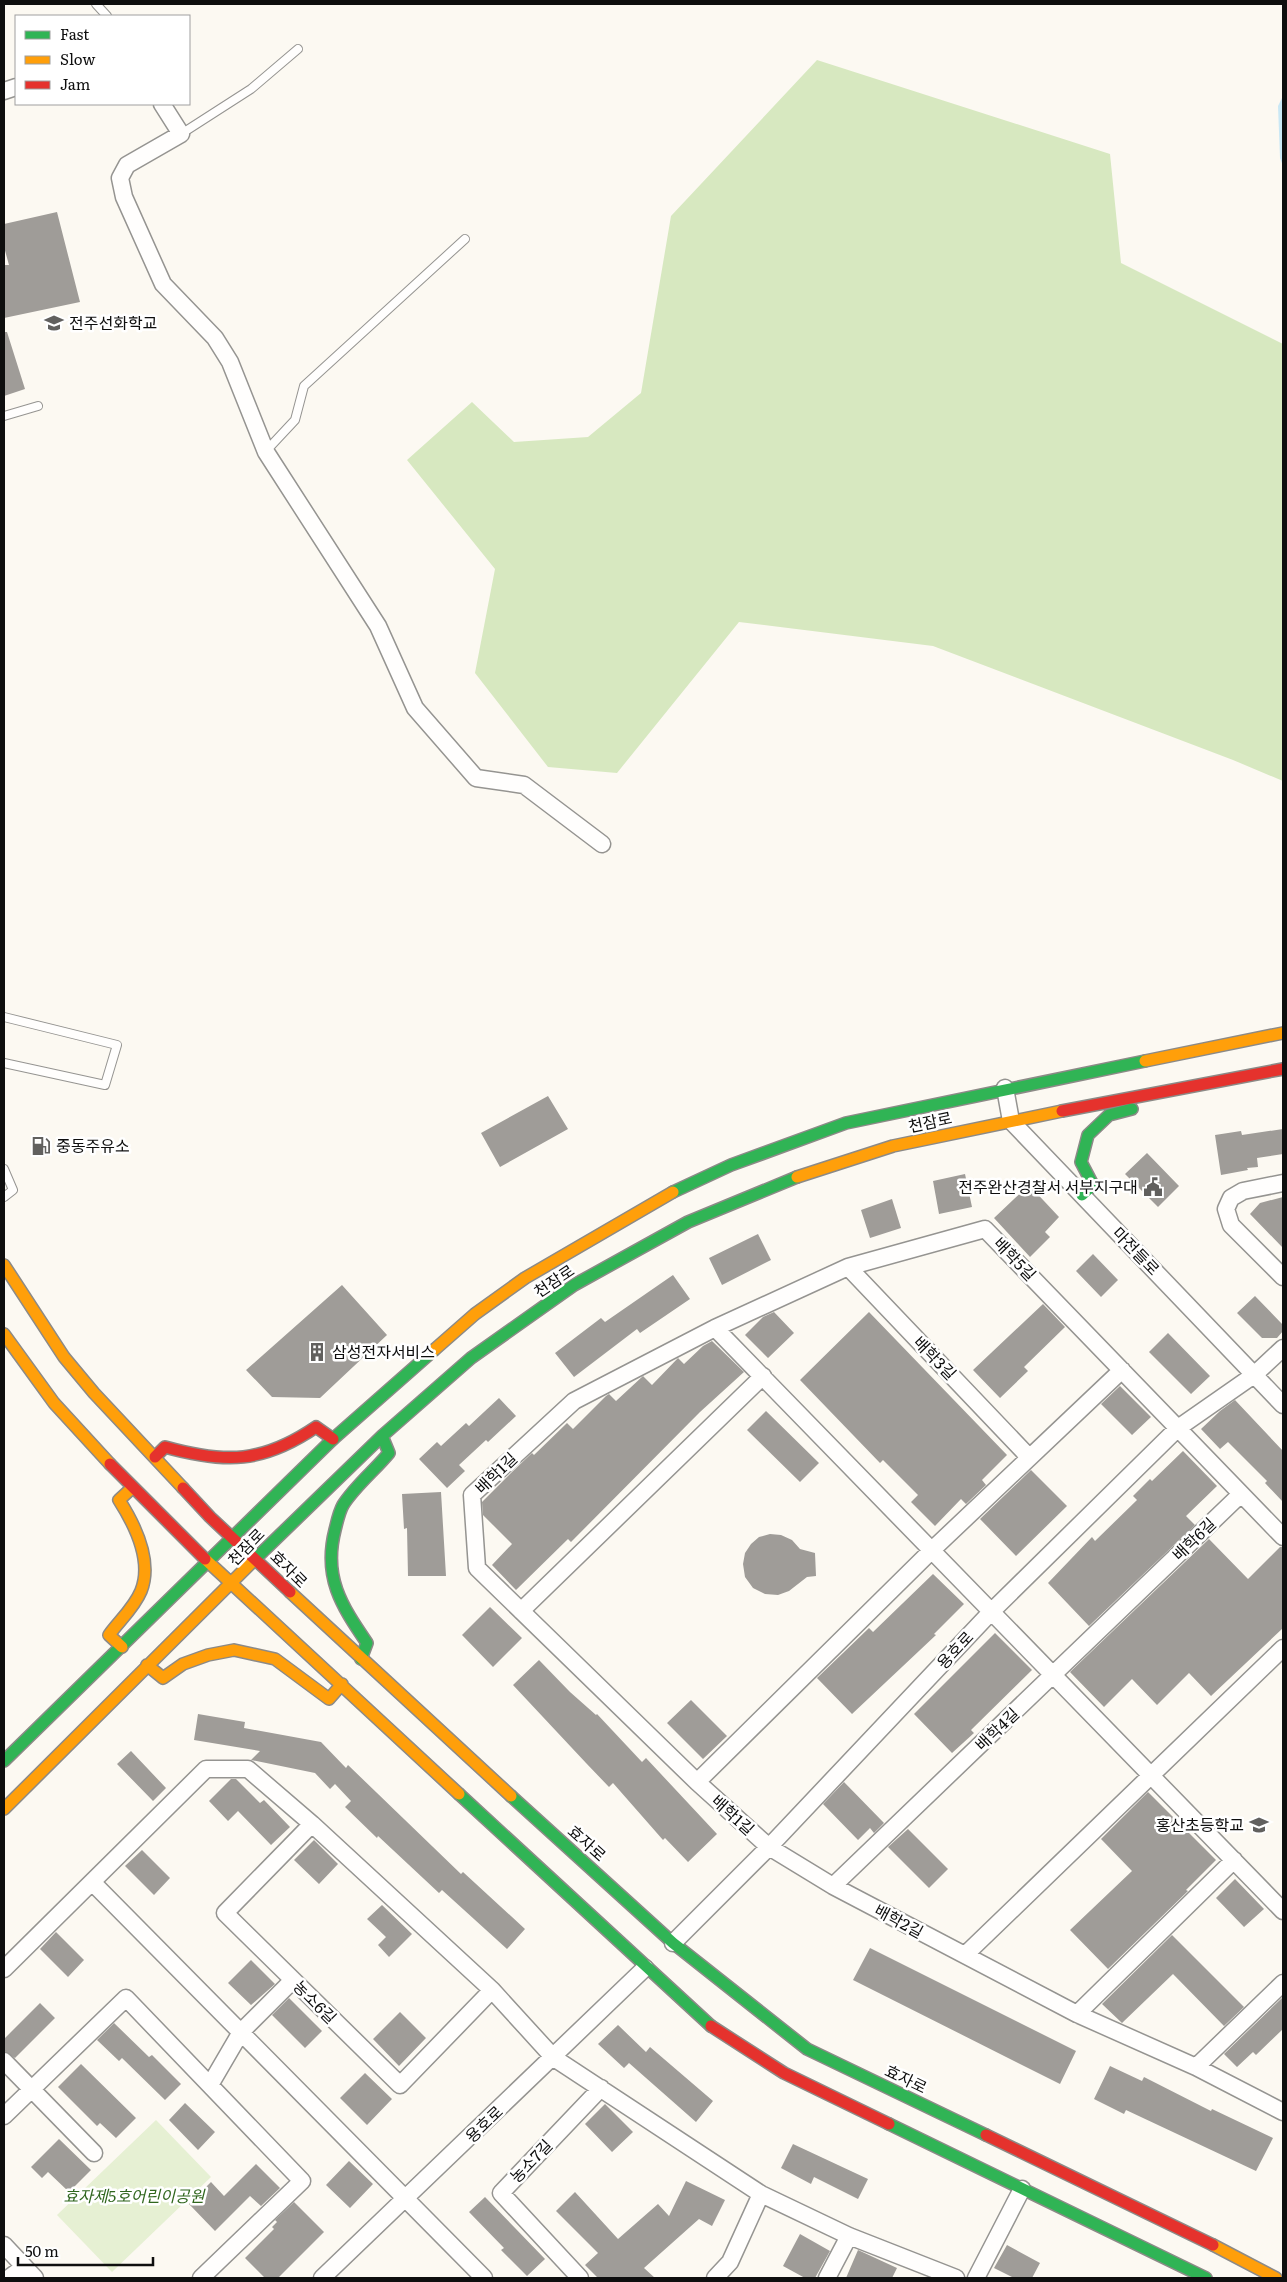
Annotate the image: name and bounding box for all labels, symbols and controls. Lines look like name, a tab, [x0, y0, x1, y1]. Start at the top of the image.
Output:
legend	[15, 15, 190, 105]
text: Fast	[60, 22, 89, 45]
text: Slow	[60, 47, 95, 70]
text: Jam	[60, 72, 91, 95]
place label: 전주선화학교	[69, 310, 157, 334]
school or university icon: 전주선화학교	[43, 312, 65, 334]
street label: 천잠로	[906, 1105, 954, 1137]
place label: 중동주유소	[56, 1133, 130, 1157]
fuel station icon: 중동주유소	[30, 1135, 52, 1157]
place label: 전주완산경찰서 서부지구대	[958, 1174, 1138, 1198]
public building icon: 전주완산경찰서 서부지구대	[1142, 1176, 1164, 1198]
street label: 마전들로	[1108, 1221, 1166, 1280]
street label: 배학5길	[989, 1231, 1043, 1285]
street label: 천잠로	[528, 1258, 579, 1302]
street label: 배학3길	[909, 1330, 963, 1385]
place label: 삼성전자서비스	[332, 1339, 435, 1363]
building icon: 삼성전자서비스	[306, 1341, 328, 1363]
street label: 배학1길	[469, 1446, 522, 1499]
street label: 배학6길	[1166, 1511, 1221, 1565]
street label: 천잠로	[221, 1522, 269, 1571]
street label: 효자로	[266, 1544, 314, 1593]
street label: 용호로	[930, 1625, 978, 1674]
street label: 배학4길	[969, 1701, 1024, 1755]
street label: 배학1길	[707, 1788, 761, 1840]
place label: 홍산초등학교	[1156, 1812, 1244, 1836]
school or university icon: 홍산초등학교	[1248, 1814, 1270, 1836]
street label: 효자로	[563, 1819, 612, 1866]
street label: 배학2길	[871, 1897, 928, 1943]
street label: 농소6길	[289, 1974, 343, 2028]
street label: 효자로	[881, 2058, 932, 2099]
street label: 용호로	[459, 2099, 508, 2147]
street label: 농소7길	[503, 2133, 557, 2187]
park label: 효자제5호어린이공원	[64, 2183, 206, 2207]
scale bar	[18, 2234, 152, 2266]
text: 50 m	[25, 2239, 59, 2262]

